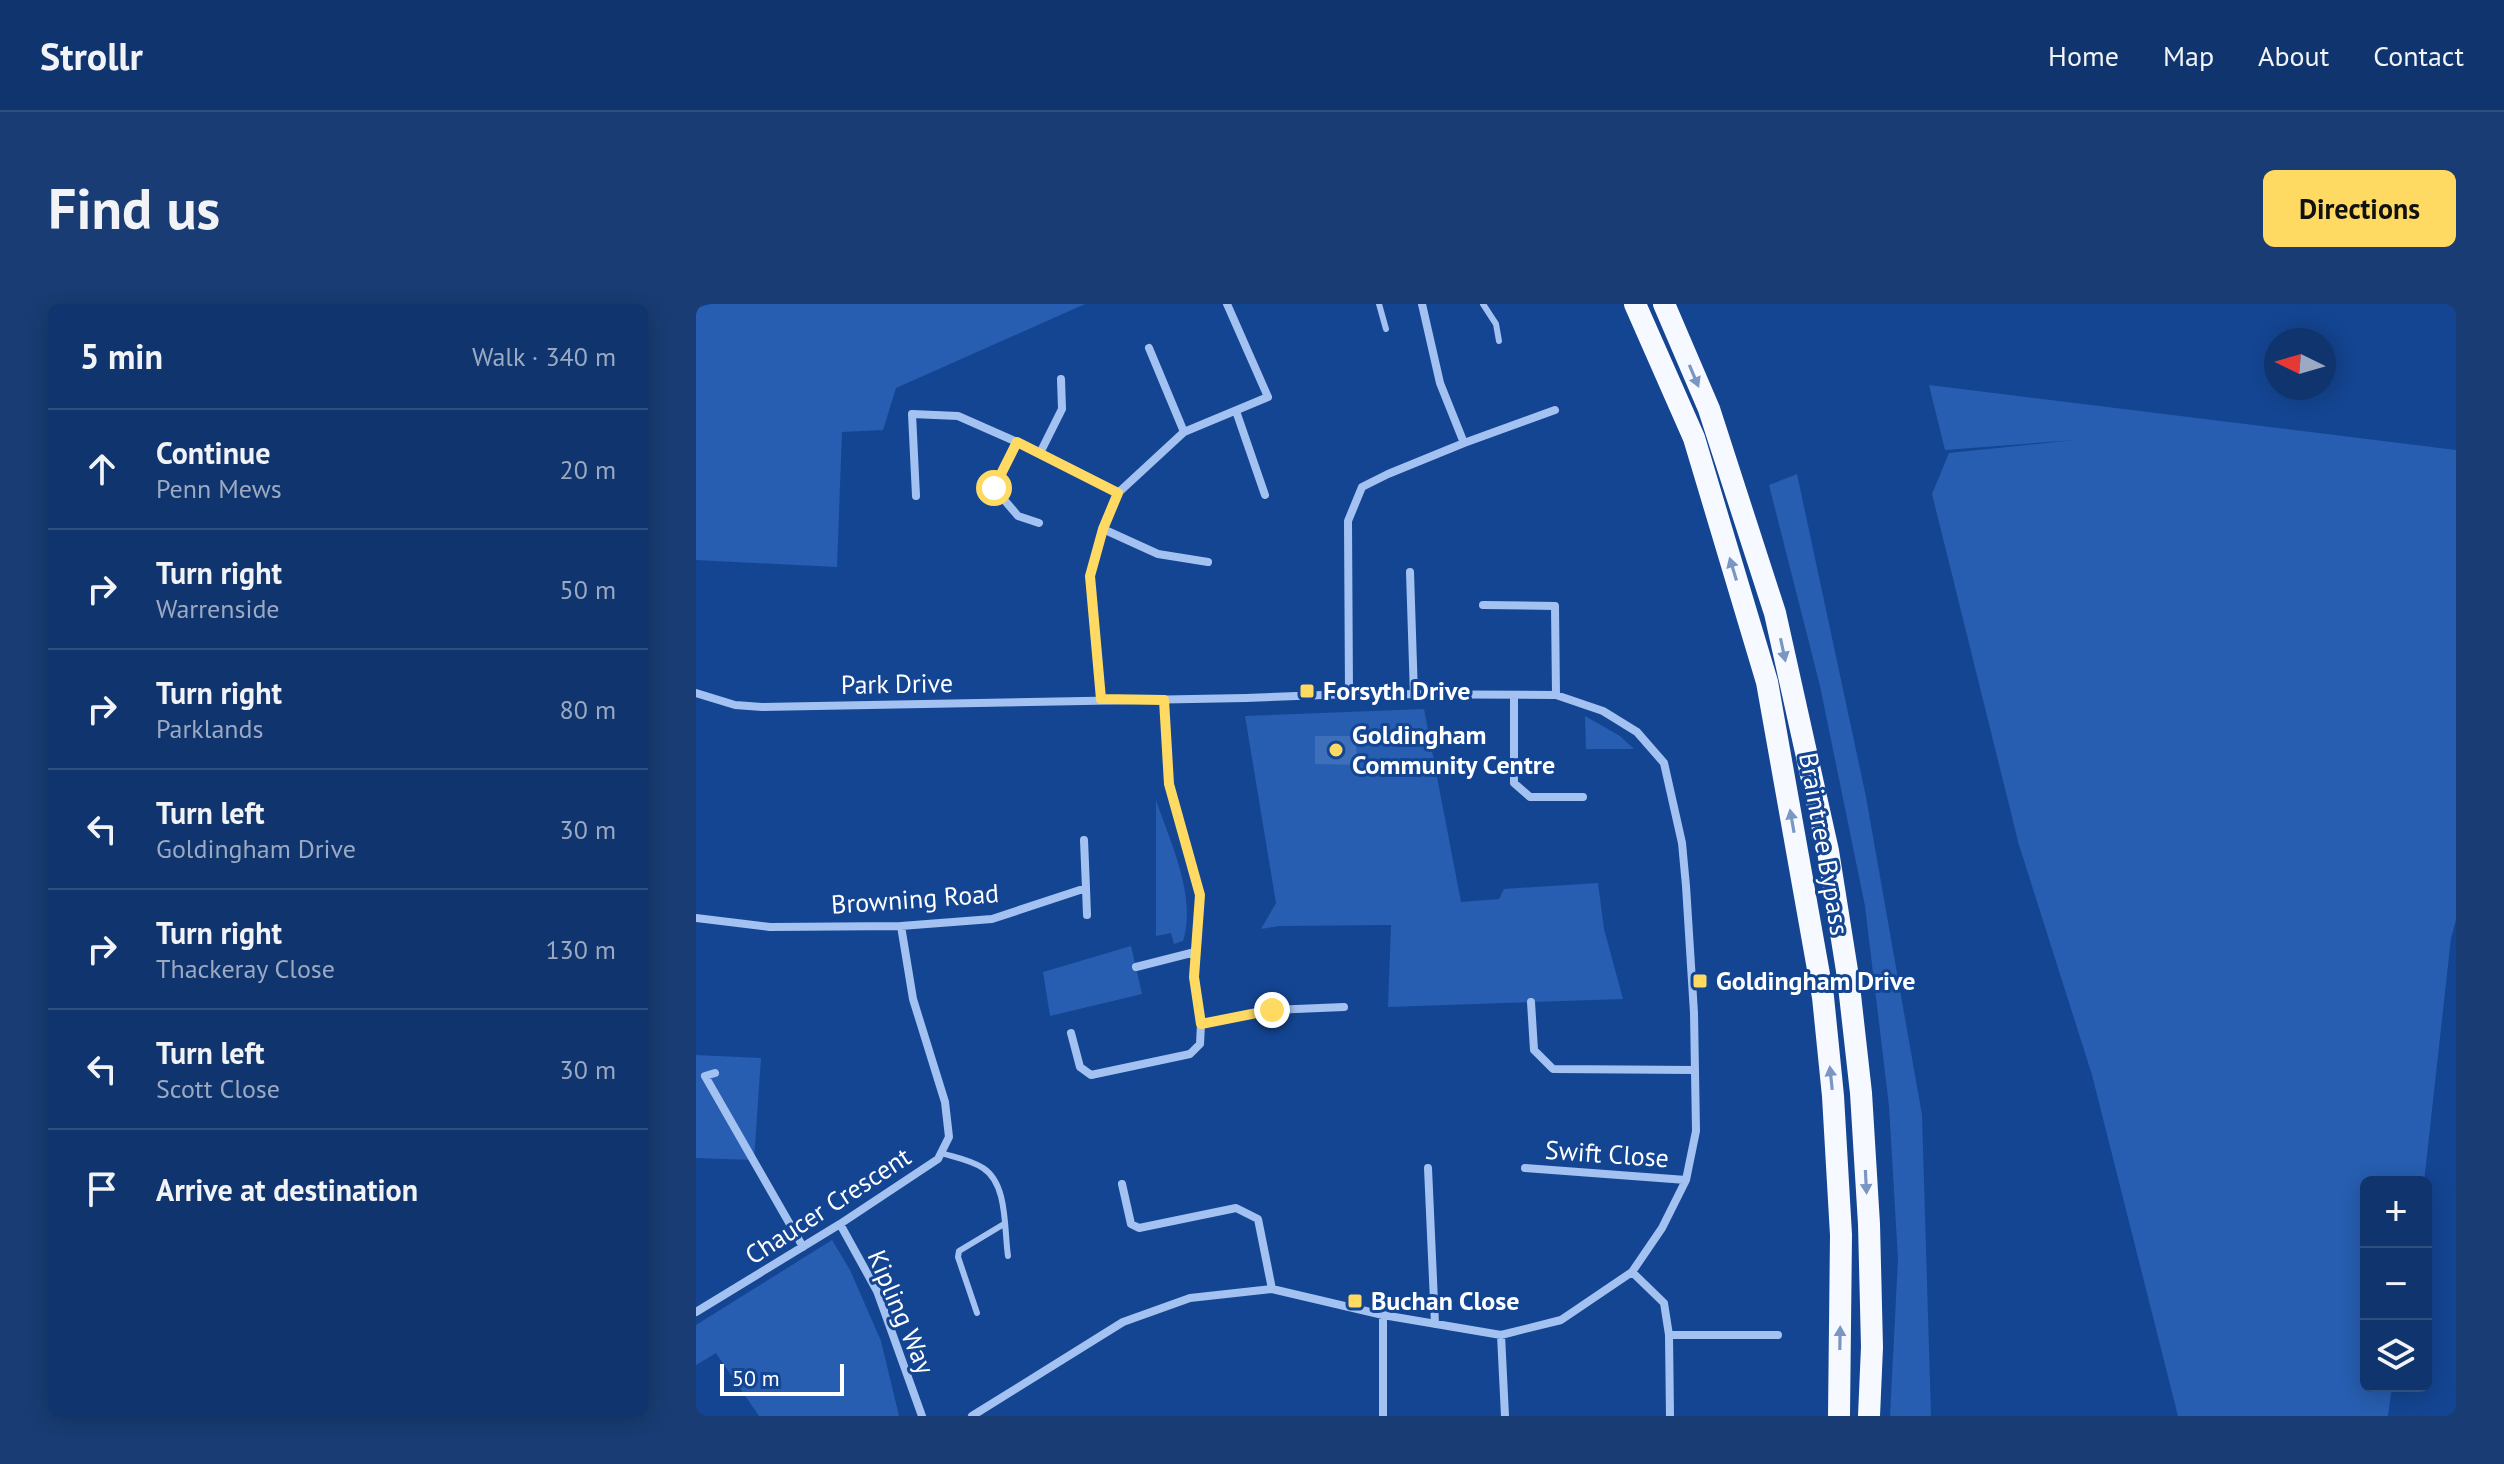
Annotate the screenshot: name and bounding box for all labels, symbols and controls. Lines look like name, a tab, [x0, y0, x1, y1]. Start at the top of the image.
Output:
text: Strollr	[40, 31, 143, 80]
text: Home	[2048, 37, 2119, 74]
text: Map	[2163, 37, 2214, 74]
text: About	[2258, 37, 2329, 74]
text: Contact	[2373, 37, 2464, 74]
button: Directions	[2263, 170, 2456, 247]
text: Find us	[48, 172, 220, 244]
north arrow	[2264, 328, 2336, 400]
text: 5 min	[80, 334, 163, 378]
text: Walk · 340 m	[472, 340, 616, 373]
one-way arrow	[1688, 364, 1701, 388]
text: Continue	[156, 433, 270, 472]
icon: ahead	[80, 447, 124, 491]
text: 20 m	[560, 453, 616, 486]
route start	[976, 470, 1012, 506]
text: Penn Mews	[156, 472, 282, 505]
text: Turn right	[156, 553, 282, 592]
one-way arrow	[1726, 556, 1739, 580]
icon: right	[80, 567, 124, 611]
text: 50 m	[560, 573, 616, 606]
text: Warrenside	[156, 592, 280, 625]
one-way arrow	[1777, 637, 1790, 662]
street label: Park Drive	[841, 666, 953, 701]
text: Turn right	[156, 673, 282, 712]
place label: Forsyth Drive	[1323, 674, 1470, 707]
marker: Forsyth Drive	[1298, 682, 1316, 700]
icon: right	[80, 687, 124, 731]
text: 80 m	[560, 693, 616, 726]
text: Parklands	[156, 712, 263, 745]
place label: Goldingham Community Centre	[1352, 718, 1555, 781]
marker: Goldingham Community Centre	[1327, 741, 1345, 759]
street label: Braintree Bypass	[1792, 750, 1857, 938]
text: Turn left	[156, 793, 264, 832]
icon: left	[80, 807, 124, 851]
one-way arrow	[1786, 809, 1798, 834]
text: 30 m	[560, 813, 616, 846]
text: Goldingham Drive	[156, 832, 356, 865]
street label: Browning Road	[830, 876, 1000, 921]
text: Turn right	[156, 913, 282, 952]
icon: right	[80, 927, 124, 971]
text: 130 m	[545, 933, 616, 966]
text: Thackeray Close	[156, 952, 335, 985]
place label: Goldingham Drive	[1716, 964, 1916, 997]
marker: Goldingham Drive	[1691, 972, 1709, 990]
route end	[1254, 992, 1290, 1028]
text: Turn left	[156, 1033, 264, 1072]
icon: left	[80, 1047, 124, 1091]
text: 30 m	[560, 1053, 616, 1086]
one-way arrow	[1825, 1065, 1838, 1090]
text: Scott Close	[156, 1072, 280, 1105]
street label: Swift Close	[1544, 1133, 1670, 1174]
street label: Chaucer Crescent	[739, 1140, 917, 1271]
icon: arrive	[80, 1167, 124, 1211]
text: Arrive at destination	[156, 1170, 418, 1209]
one-way arrow	[1860, 1170, 1873, 1195]
map controls	[2360, 1176, 2432, 1392]
button: +	[2360, 1176, 2432, 1248]
street label: Kipling Way	[861, 1245, 942, 1379]
button: −	[2360, 1248, 2432, 1320]
place label: Buchan Close	[1371, 1284, 1519, 1317]
marker: Buchan Close	[1346, 1292, 1364, 1310]
button: layers	[2360, 1320, 2432, 1392]
one-way arrow	[1834, 1325, 1846, 1350]
scale bar	[720, 1360, 844, 1396]
text: 50 m	[732, 1364, 780, 1392]

